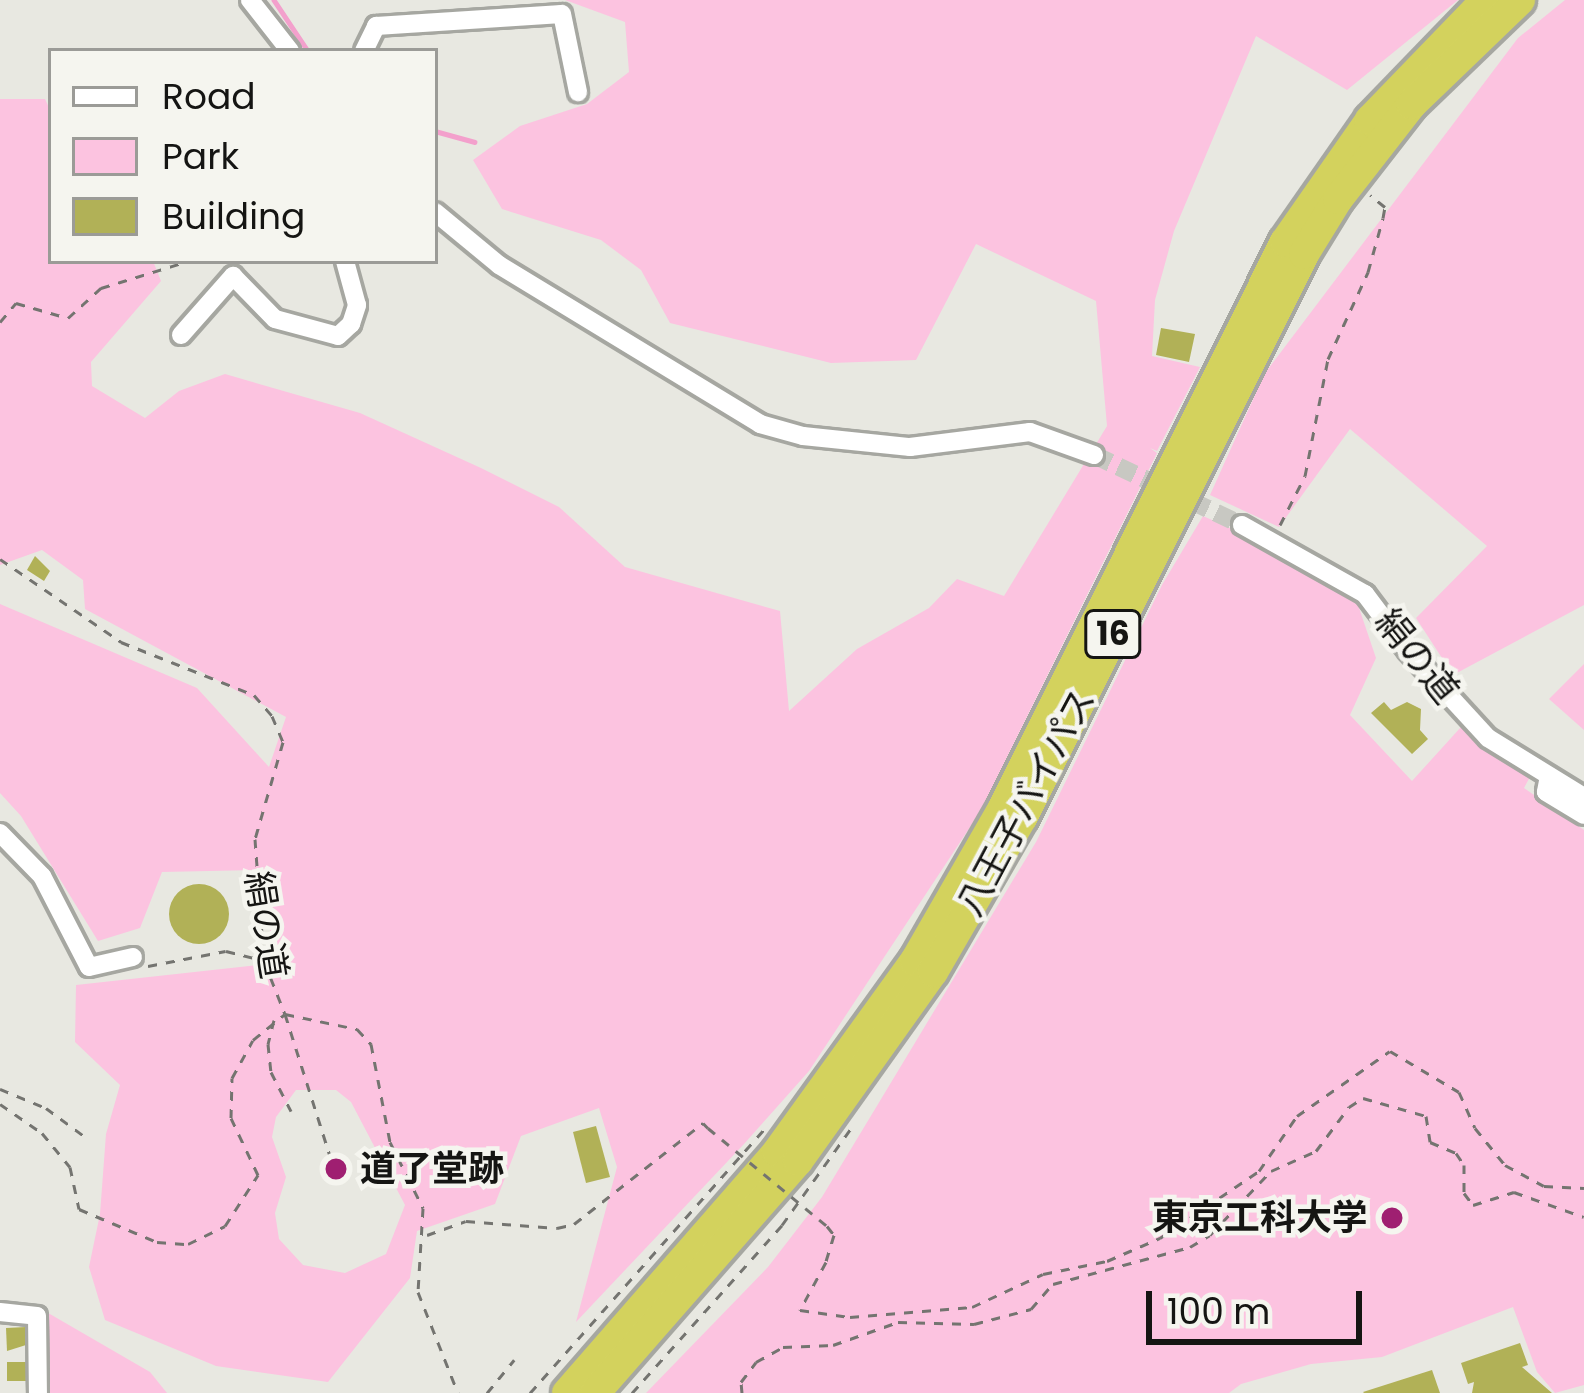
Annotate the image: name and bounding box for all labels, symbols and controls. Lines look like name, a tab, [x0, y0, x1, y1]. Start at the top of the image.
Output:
legend	[48, 48, 438, 264]
text: Road	[162, 71, 256, 122]
text: Park	[162, 131, 239, 182]
text: Building	[162, 191, 305, 242]
street label: 絹の道	[1366, 600, 1468, 712]
road number: 16	[1083, 607, 1143, 661]
street label: 八王子バイパス	[948, 681, 1104, 923]
street label: 絹の道	[236, 868, 296, 982]
place label: 道了堂跡	[360, 1147, 504, 1191]
marker: 道了堂跡	[323, 1156, 349, 1182]
place label: 東京工科大学	[1152, 1196, 1368, 1240]
marker: 東京工科大学	[1379, 1205, 1405, 1231]
scale bar	[1152, 1267, 1368, 1341]
text: 100 m	[1167, 1286, 1270, 1337]

